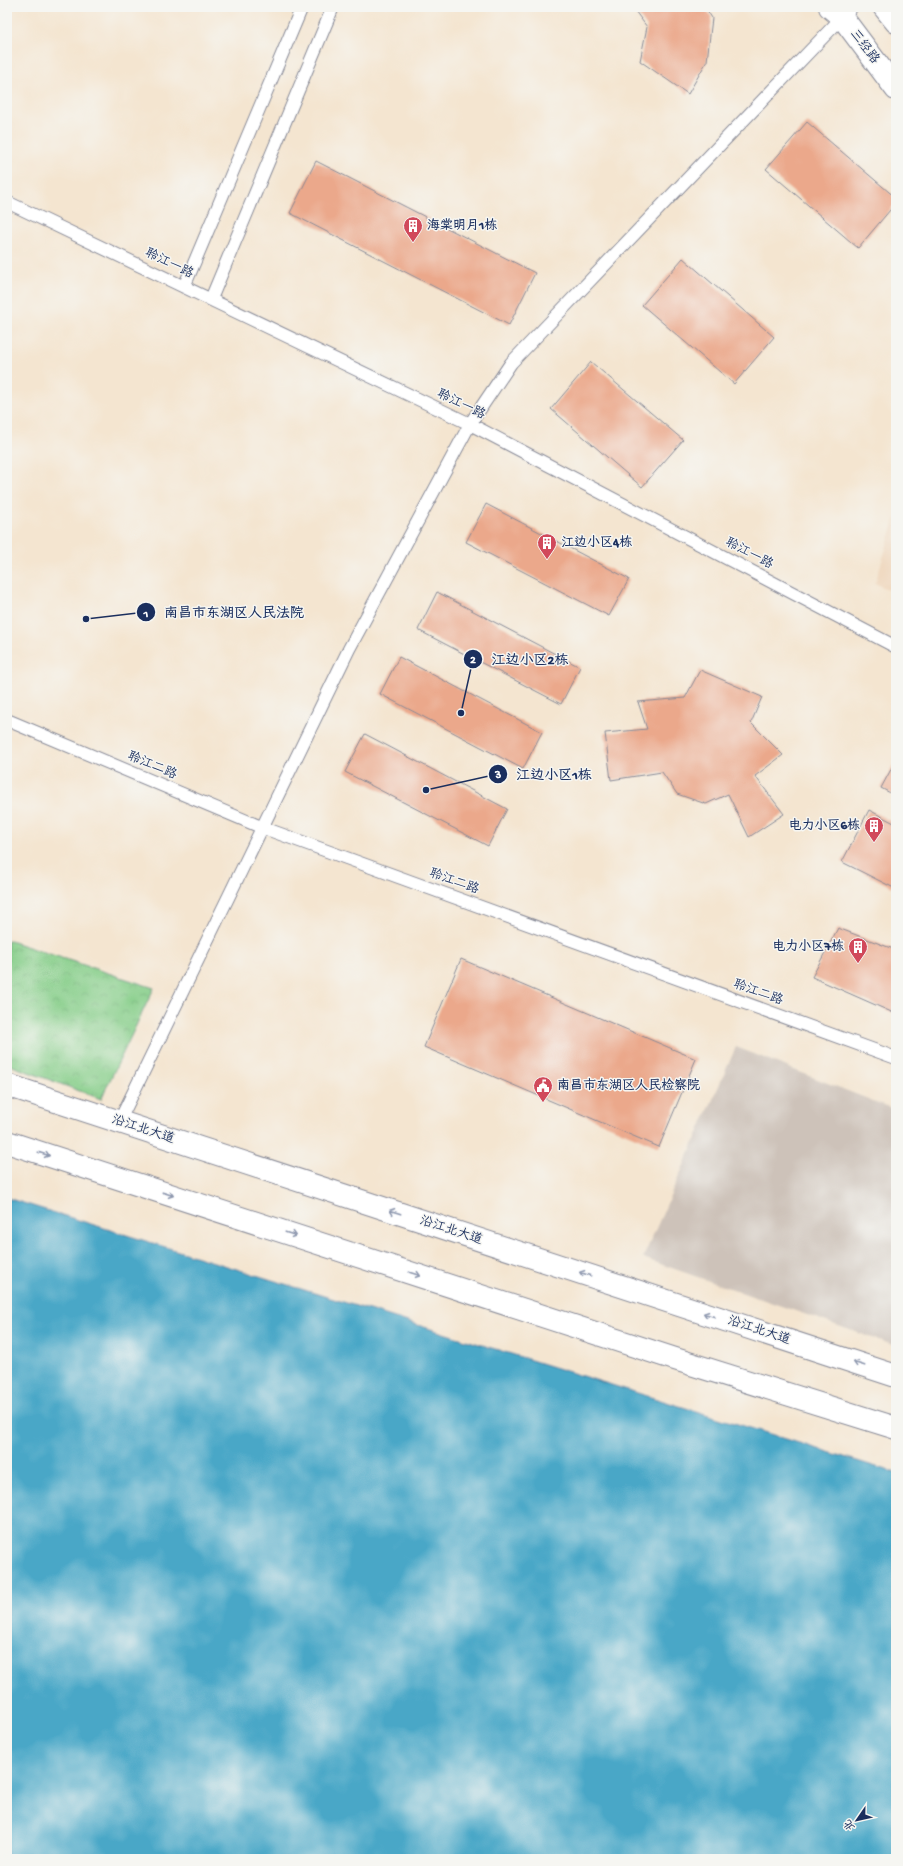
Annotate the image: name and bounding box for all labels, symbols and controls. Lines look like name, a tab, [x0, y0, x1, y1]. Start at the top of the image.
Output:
street label: 三经路	[846, 26, 883, 67]
building icon: 海棠明月1栋	[402, 215, 424, 243]
place label: 海棠明月1栋	[427, 218, 497, 234]
street label: 聆江一路	[142, 245, 196, 282]
street label: 聆江一路	[434, 386, 488, 423]
building icon: 江边小区4栋	[536, 532, 558, 560]
street label: 聆江一路	[723, 534, 776, 573]
place label: 江边小区4栋	[561, 535, 632, 551]
callout: 南昌市东湖区人民法院	[136, 599, 312, 625]
text: 南昌市东湖区人民法院	[164, 605, 304, 623]
text: 1	[143, 608, 149, 622]
callout: 江边小区2栋	[463, 646, 576, 672]
text: 江边小区2栋	[492, 653, 568, 670]
text: 2	[470, 654, 476, 668]
street label: 聆江二路	[125, 748, 179, 783]
callout: 江边小区1栋	[488, 761, 600, 787]
text: 江边小区1栋	[516, 768, 592, 785]
text: 3	[494, 769, 501, 783]
building icon: 电力小区6栋	[863, 815, 885, 843]
place label: 电力小区6栋	[788, 818, 860, 834]
street label: 聆江二路	[427, 865, 481, 898]
building icon: 电力小区7栋	[847, 936, 869, 964]
place label: 电力小区7栋	[772, 939, 844, 955]
street label: 聆江二路	[731, 976, 785, 1009]
public building icon: 南昌市东湖区人民检察院	[532, 1075, 554, 1103]
place label: 南昌市东湖区人民检察院	[557, 1077, 700, 1094]
street label: 沿江北大道	[110, 1112, 177, 1147]
one-way arrow	[37, 1151, 50, 1158]
one-way arrow	[161, 1191, 174, 1198]
one-way arrow	[389, 1208, 402, 1215]
street label: 沿江北大道	[418, 1213, 485, 1248]
one-way arrow	[285, 1231, 298, 1238]
one-way arrow	[579, 1270, 591, 1278]
one-way arrow	[409, 1271, 421, 1279]
one-way arrow	[702, 1311, 715, 1318]
street label: 沿江北大道	[726, 1313, 793, 1348]
one-way arrow	[853, 1360, 866, 1367]
north arrow	[837, 1800, 877, 1840]
text: 北	[842, 1817, 858, 1832]

